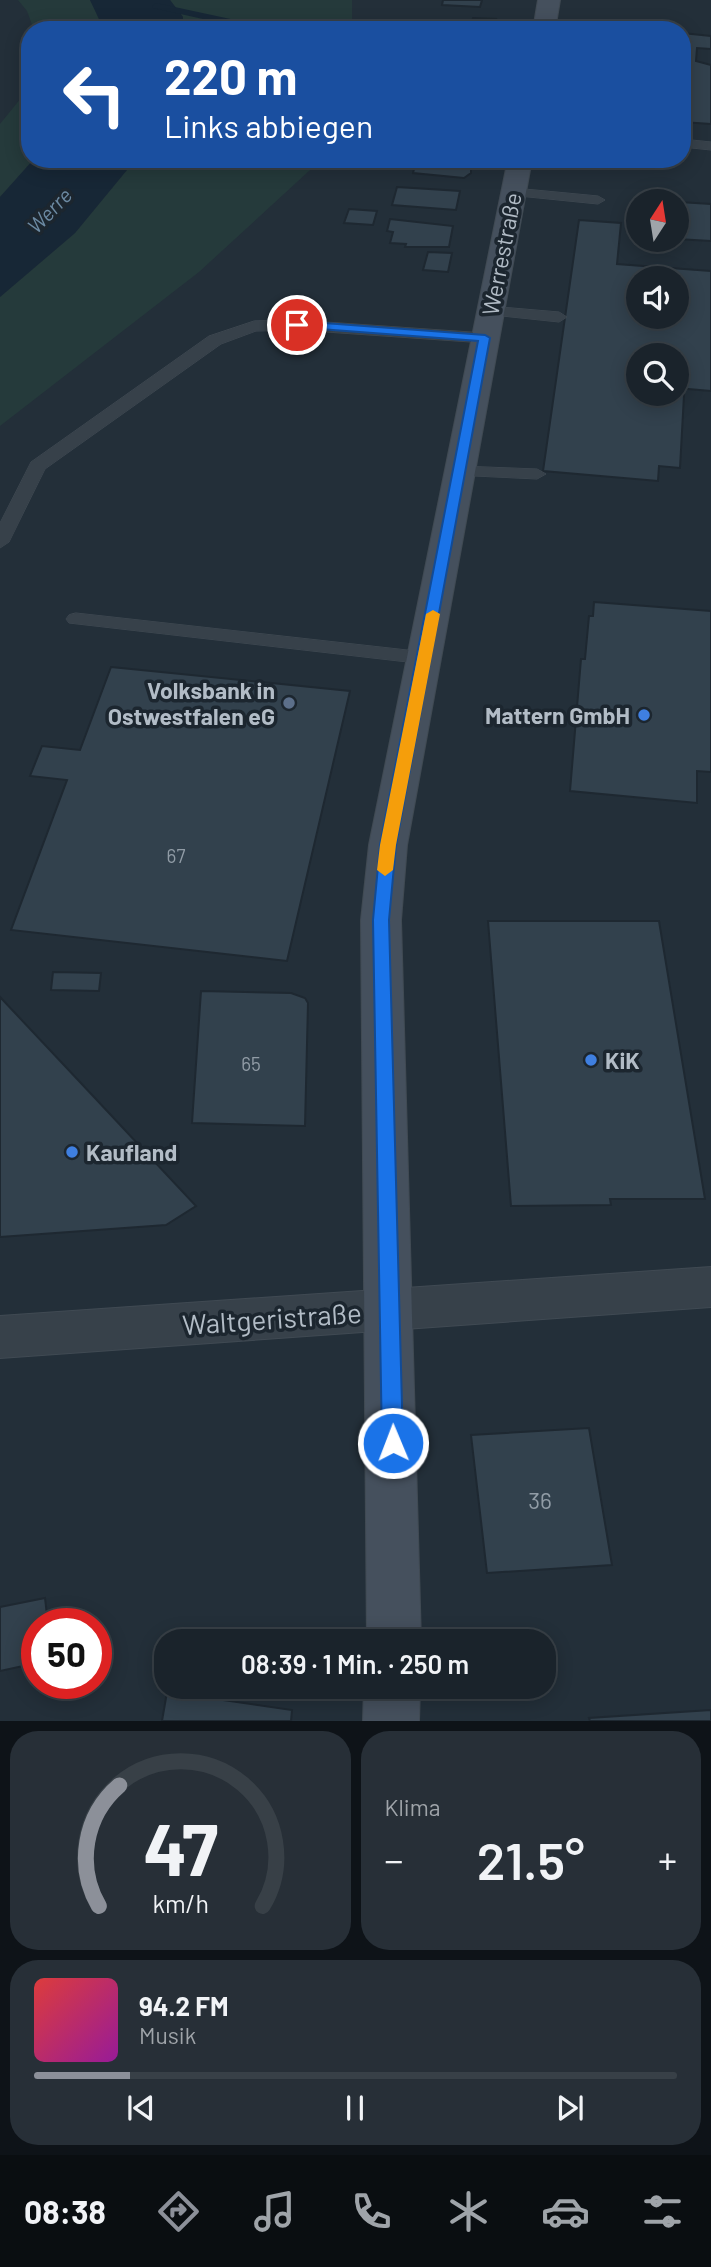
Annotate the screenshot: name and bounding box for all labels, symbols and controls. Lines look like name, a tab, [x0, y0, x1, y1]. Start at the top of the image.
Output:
text: 220 m	[164, 46, 298, 105]
icon: left	[49, 49, 140, 140]
text: Links abbiegen	[164, 106, 373, 144]
water label: Werre	[21, 182, 77, 238]
north arrow	[626, 189, 690, 252]
map controls	[626, 189, 689, 406]
street label: Werrestraße	[475, 190, 527, 318]
button: sound	[626, 266, 689, 329]
pin	[267, 295, 327, 355]
icon: arrive	[278, 306, 316, 344]
button: search	[626, 343, 689, 406]
place label: Volksbank in Ostwestfalen eG	[108, 676, 275, 730]
marker: Volksbank in Ostwestfalen eG	[281, 695, 297, 711]
place label: Mattern GmbH	[485, 701, 630, 729]
marker: Mattern GmbH	[636, 707, 652, 723]
house number: 67	[167, 844, 185, 867]
place label: KiK	[605, 1046, 640, 1074]
house number: 65	[241, 1052, 261, 1075]
marker: KiK	[583, 1052, 599, 1068]
place label: Kaufland	[86, 1138, 177, 1166]
marker: Kaufland	[64, 1144, 80, 1160]
street label: Waltgeristraße	[181, 1295, 363, 1341]
position arrow	[356, 1406, 430, 1480]
house number: 36	[528, 1486, 552, 1514]
speed limit sign: 50	[21, 1608, 112, 1699]
text: 08:39 · 1 Min. · 250 m	[241, 1648, 469, 1679]
text: Klima	[385, 1793, 440, 1821]
text: 47	[143, 1804, 218, 1892]
text: 21.5°	[477, 1828, 585, 1890]
text: −	[385, 1836, 404, 1882]
text: +	[658, 1836, 677, 1882]
text: km/h	[152, 1888, 209, 1918]
text: 94.2 FM	[139, 1990, 228, 2021]
text: Musik	[139, 2021, 196, 2049]
icon: previous	[122, 2089, 160, 2127]
icon: pause	[336, 2089, 374, 2127]
icon: next	[551, 2089, 589, 2127]
icon: directions	[154, 2187, 203, 2236]
icon: music	[250, 2187, 299, 2236]
icon: phone	[347, 2187, 396, 2236]
icon: climate	[444, 2187, 493, 2236]
icon: car	[541, 2187, 590, 2236]
icon: filters	[638, 2187, 687, 2236]
text: 08:38	[24, 2192, 106, 2230]

